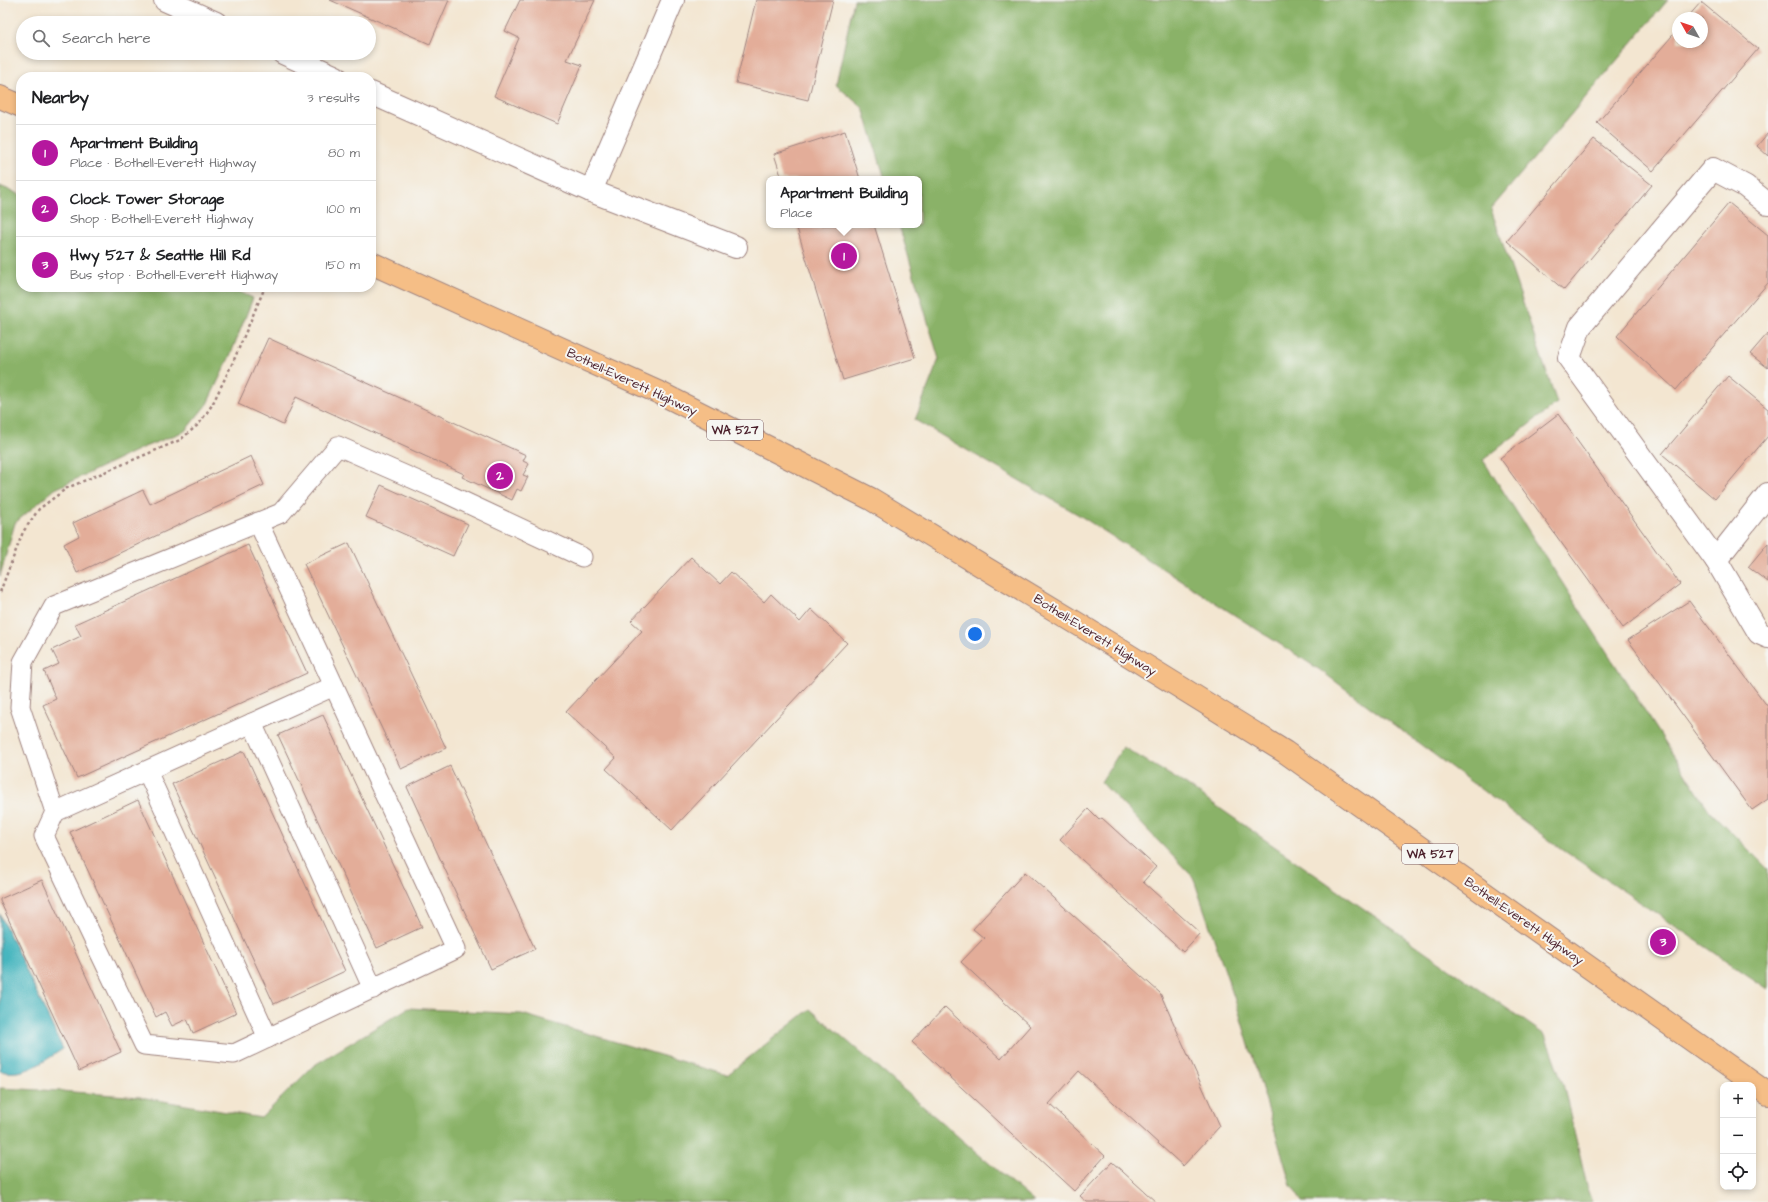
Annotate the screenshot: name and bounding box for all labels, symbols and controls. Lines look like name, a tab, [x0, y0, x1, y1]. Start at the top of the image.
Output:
north arrow	[1672, 12, 1708, 48]
search box	[16, 16, 376, 60]
icon: search	[30, 27, 52, 49]
text: Search here	[62, 28, 151, 49]
text: Nearby	[32, 86, 89, 110]
text: 3 results	[307, 89, 360, 107]
text: Apartment Building	[70, 133, 197, 154]
text: 1	[44, 144, 46, 162]
text: 80 m	[328, 144, 360, 162]
text: Place · Bothell-Everett Highway	[70, 154, 256, 172]
popup	[766, 176, 922, 228]
text: Apartment Building	[780, 183, 908, 204]
text: Clock Tower Storage	[70, 189, 224, 210]
text: 2	[41, 200, 49, 218]
text: 100 m	[327, 200, 360, 218]
text: Place	[780, 204, 813, 222]
text: Shop · Bothell-Everett Highway	[70, 210, 254, 228]
pin: 1	[831, 241, 857, 271]
text: Hwy 527 & Seattle Hill Rd	[70, 245, 250, 266]
text: 3	[42, 256, 48, 274]
text: 150 m	[326, 256, 360, 274]
text: Bus stop · Bothell-Everett Highway	[70, 266, 278, 284]
street label: Bothell-Everett Highway	[563, 344, 700, 421]
road number: WA 527	[707, 420, 763, 440]
pin: 2	[487, 461, 513, 491]
street label: Bothell-Everett Highway	[1029, 590, 1160, 681]
your location	[965, 624, 985, 644]
road number: WA 527	[1402, 844, 1458, 864]
street label: Bothell-Everett Highway	[1460, 873, 1587, 970]
pin: 3	[1650, 927, 1676, 957]
map controls	[1720, 1082, 1756, 1190]
button: +	[1720, 1082, 1756, 1118]
button: −	[1720, 1118, 1756, 1154]
button: locate	[1720, 1154, 1756, 1190]

